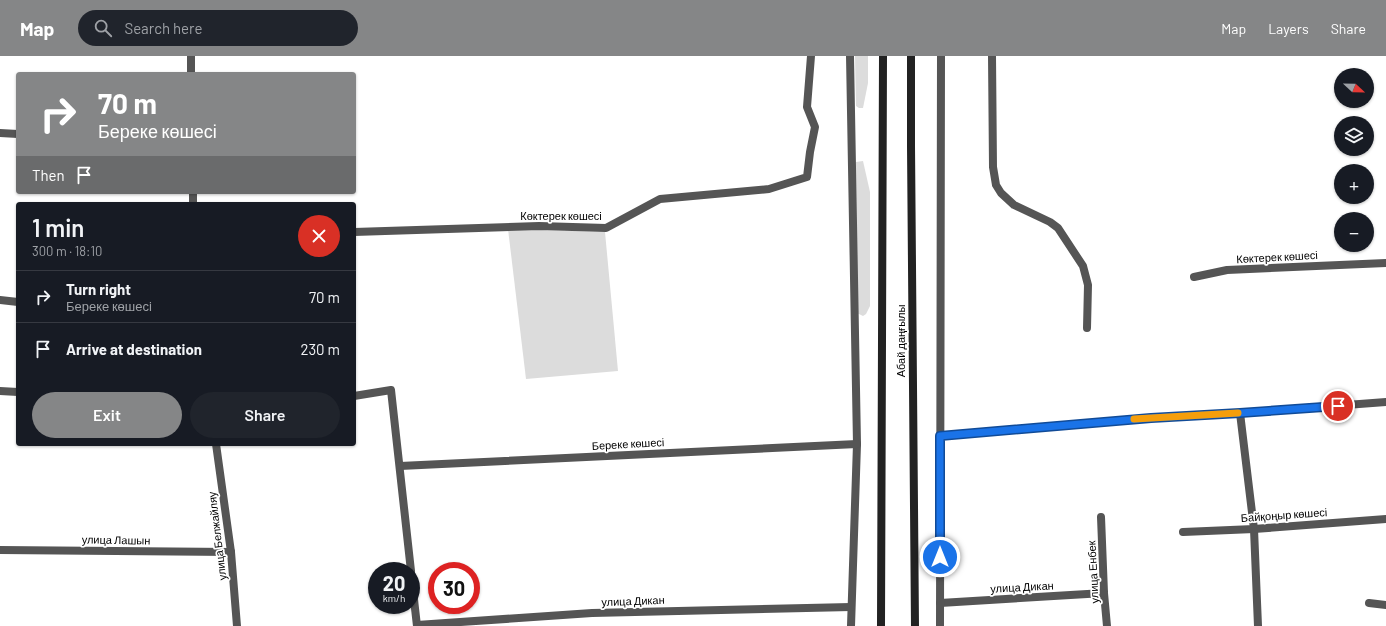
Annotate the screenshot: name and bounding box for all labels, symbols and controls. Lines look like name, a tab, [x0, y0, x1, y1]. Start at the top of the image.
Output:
search box	[78, 10, 358, 46]
text: Map	[20, 17, 54, 40]
icon: search	[92, 17, 114, 39]
text: Search here	[124, 19, 202, 37]
text: Map	[1221, 20, 1246, 37]
text: Layers	[1268, 20, 1309, 37]
text: Share	[1331, 20, 1366, 37]
north arrow	[1334, 68, 1374, 108]
map controls	[1334, 68, 1374, 252]
text: 70 m	[98, 86, 157, 120]
icon: right	[32, 88, 84, 140]
button: layers	[1334, 116, 1374, 156]
text: Береке көшесі	[98, 120, 217, 142]
icon: arrive	[73, 164, 95, 186]
button: +	[1334, 164, 1374, 204]
text: Then	[32, 166, 65, 184]
street label: Көктерек көшесі	[520, 209, 602, 222]
button: −	[1334, 212, 1374, 252]
text: 1 min	[32, 213, 84, 242]
button: close	[298, 215, 340, 257]
text: 300 m · 18:10	[32, 243, 102, 259]
street label: Көктерек көшесі	[1236, 248, 1318, 265]
text: Turn right	[66, 280, 131, 298]
icon: right	[32, 286, 54, 308]
text: 70 m	[309, 288, 340, 306]
text: Береке көшесі	[66, 298, 152, 314]
street label: Абай даңғылы	[894, 305, 907, 377]
icon: arrive	[32, 338, 54, 360]
text: Arrive at destination	[66, 340, 202, 358]
text: 230 m	[300, 340, 340, 358]
pin	[1321, 389, 1355, 423]
button: Exit	[32, 392, 182, 438]
button: Share	[190, 392, 340, 438]
icon: arrive	[1327, 395, 1349, 417]
street label: Береке көшесі	[591, 435, 665, 452]
street label: улица Белжайляу	[205, 490, 228, 581]
street label: Байқоңыр көшесі	[1240, 505, 1328, 524]
street label: улица Лашын	[82, 532, 150, 547]
position arrow	[919, 536, 961, 578]
street label: улица Енбек	[1084, 540, 1101, 604]
speed limit sign: 30	[428, 562, 480, 614]
text: 20	[383, 571, 405, 595]
street label: улица Дикан	[990, 578, 1054, 595]
text: km/h	[383, 592, 405, 604]
street label: улица Дикан	[601, 593, 665, 608]

